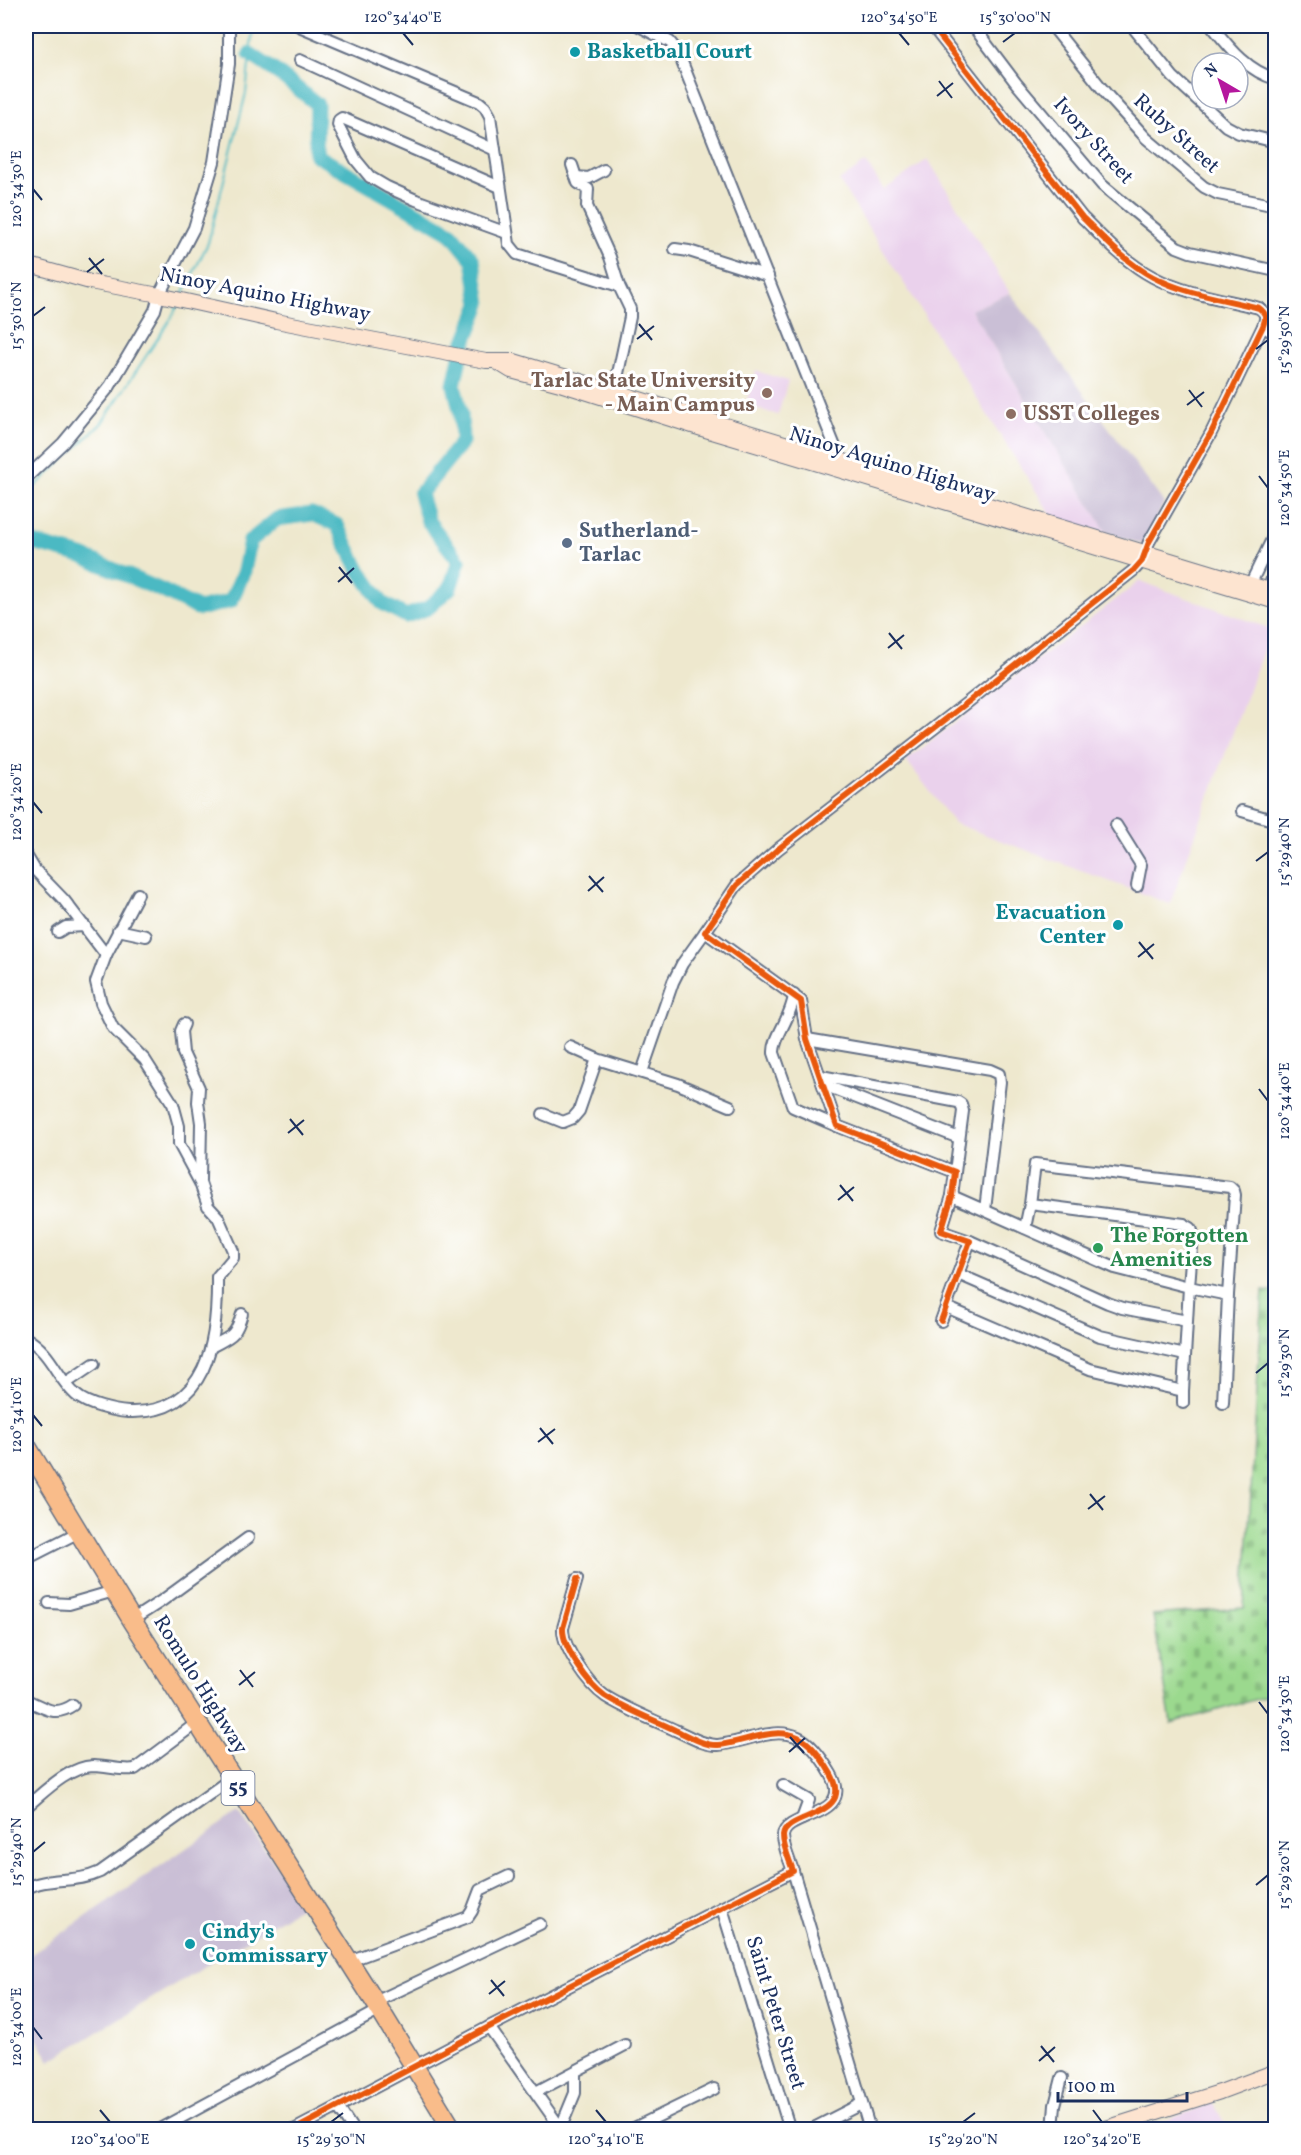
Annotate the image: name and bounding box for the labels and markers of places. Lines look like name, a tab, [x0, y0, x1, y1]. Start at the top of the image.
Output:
place label: Basketball Court	[587, 38, 752, 67]
marker: Basketball Court	[568, 45, 582, 59]
place label: Tarlac State University - Main Campus	[531, 367, 755, 420]
marker: Tarlac State University - Main Campus	[760, 386, 774, 400]
place label: USST Colleges	[1023, 400, 1160, 429]
marker: USST Colleges	[1004, 407, 1018, 421]
place label: Sutherland- Tarlac	[579, 517, 699, 570]
marker: Sutherland- Tarlac	[560, 536, 574, 550]
place label: Evacuation Center	[995, 899, 1106, 952]
marker: Evacuation Center	[1111, 918, 1125, 932]
place label: The Forgotten Amenities	[1110, 1222, 1249, 1275]
marker: The Forgotten Amenities	[1091, 1241, 1105, 1255]
place label: Cindy's Commissary	[202, 1918, 328, 1971]
marker: Cindy's Commissary	[183, 1937, 197, 1951]

